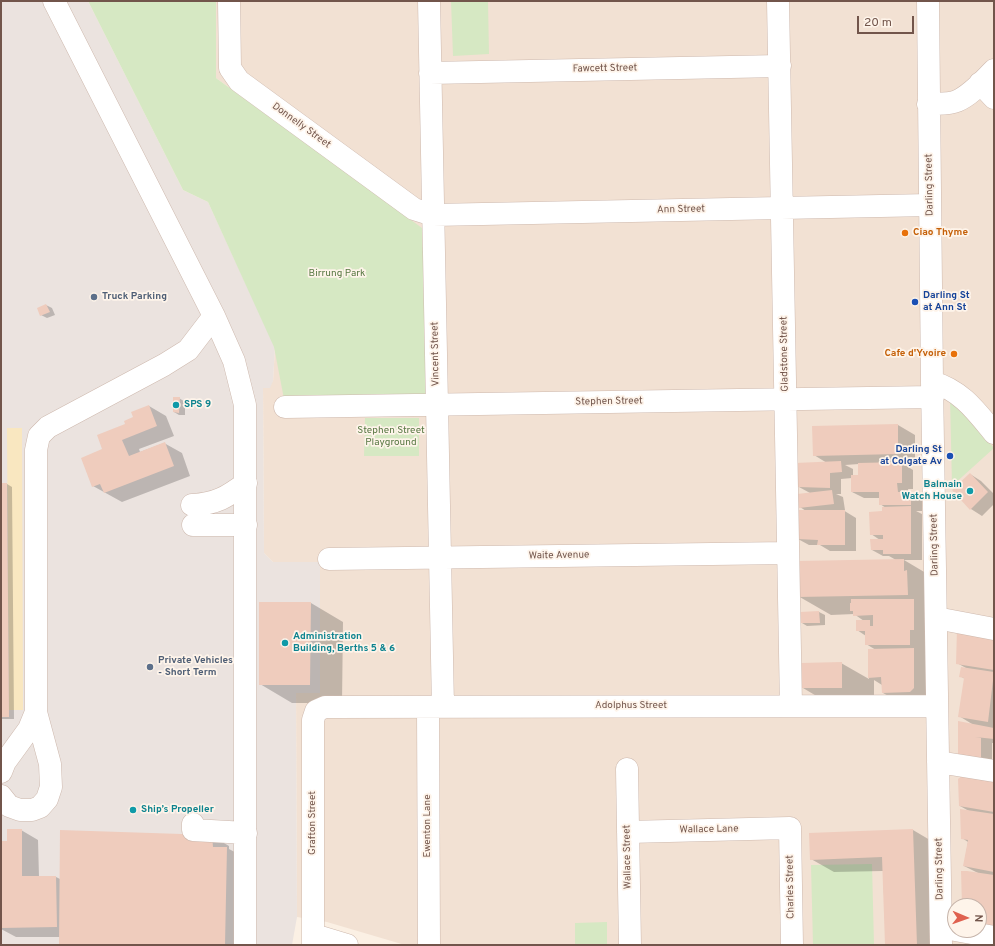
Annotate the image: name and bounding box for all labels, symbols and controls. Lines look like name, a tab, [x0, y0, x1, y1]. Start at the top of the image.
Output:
scale bar	[859, 8, 916, 34]
text: 20 m	[864, 15, 892, 31]
street label: Fawcett Street	[573, 62, 637, 76]
street label: Donnelly Street	[269, 101, 333, 151]
street label: Darling Street	[923, 154, 937, 216]
street label: Ann Street	[657, 204, 705, 216]
place label: Ciao Thyme	[913, 227, 968, 239]
marker: Ciao Thyme	[900, 228, 910, 238]
park label: Birrung Park	[309, 268, 365, 280]
place label: Darling St at Ann St	[923, 290, 970, 314]
place label: Truck Parking	[102, 291, 167, 303]
marker: Truck Parking	[89, 292, 99, 302]
marker: Darling St at Ann St	[910, 297, 920, 307]
street label: Gladstone Street	[778, 316, 792, 392]
street label: Vincent Street	[429, 322, 443, 386]
place label: Cafe d'Yvoire	[884, 348, 946, 360]
marker: Cafe d'Yvoire	[949, 349, 959, 359]
street label: Stephen Street	[575, 395, 643, 409]
place label: SPS 9	[184, 399, 211, 411]
marker: SPS 9	[171, 400, 181, 410]
park label: Stephen Street Playground	[357, 425, 425, 448]
place label: Darling St at Colgate Av	[880, 444, 942, 468]
marker: Darling St at Colgate Av	[945, 451, 955, 461]
place label: Balmain Watch House	[902, 479, 962, 502]
marker: Balmain Watch House	[965, 486, 975, 496]
street label: Darling Street	[928, 514, 942, 576]
street label: Waite Avenue	[529, 549, 589, 563]
place label: Administration Building, Berths 5 & 6	[293, 631, 395, 654]
marker: Administration Building, Berths 5 & 6	[280, 638, 290, 648]
place label: Private Vehicles - Short Term	[158, 655, 233, 678]
marker: Private Vehicles - Short Term	[145, 662, 155, 672]
street label: Adolphus Street	[595, 700, 667, 712]
street label: Grafton Street	[307, 791, 319, 855]
street label: Ewenton Lane	[422, 794, 434, 858]
place label: Ship’s Propeller	[141, 804, 214, 816]
marker: Ship’s Propeller	[128, 805, 138, 815]
street label: Wallace Lane	[679, 823, 739, 837]
street label: Wallace Street	[621, 825, 635, 889]
street label: Darling Street	[933, 838, 947, 900]
street label: Charles Street	[784, 855, 798, 919]
north arrow	[947, 898, 987, 938]
text: N	[971, 914, 985, 923]

